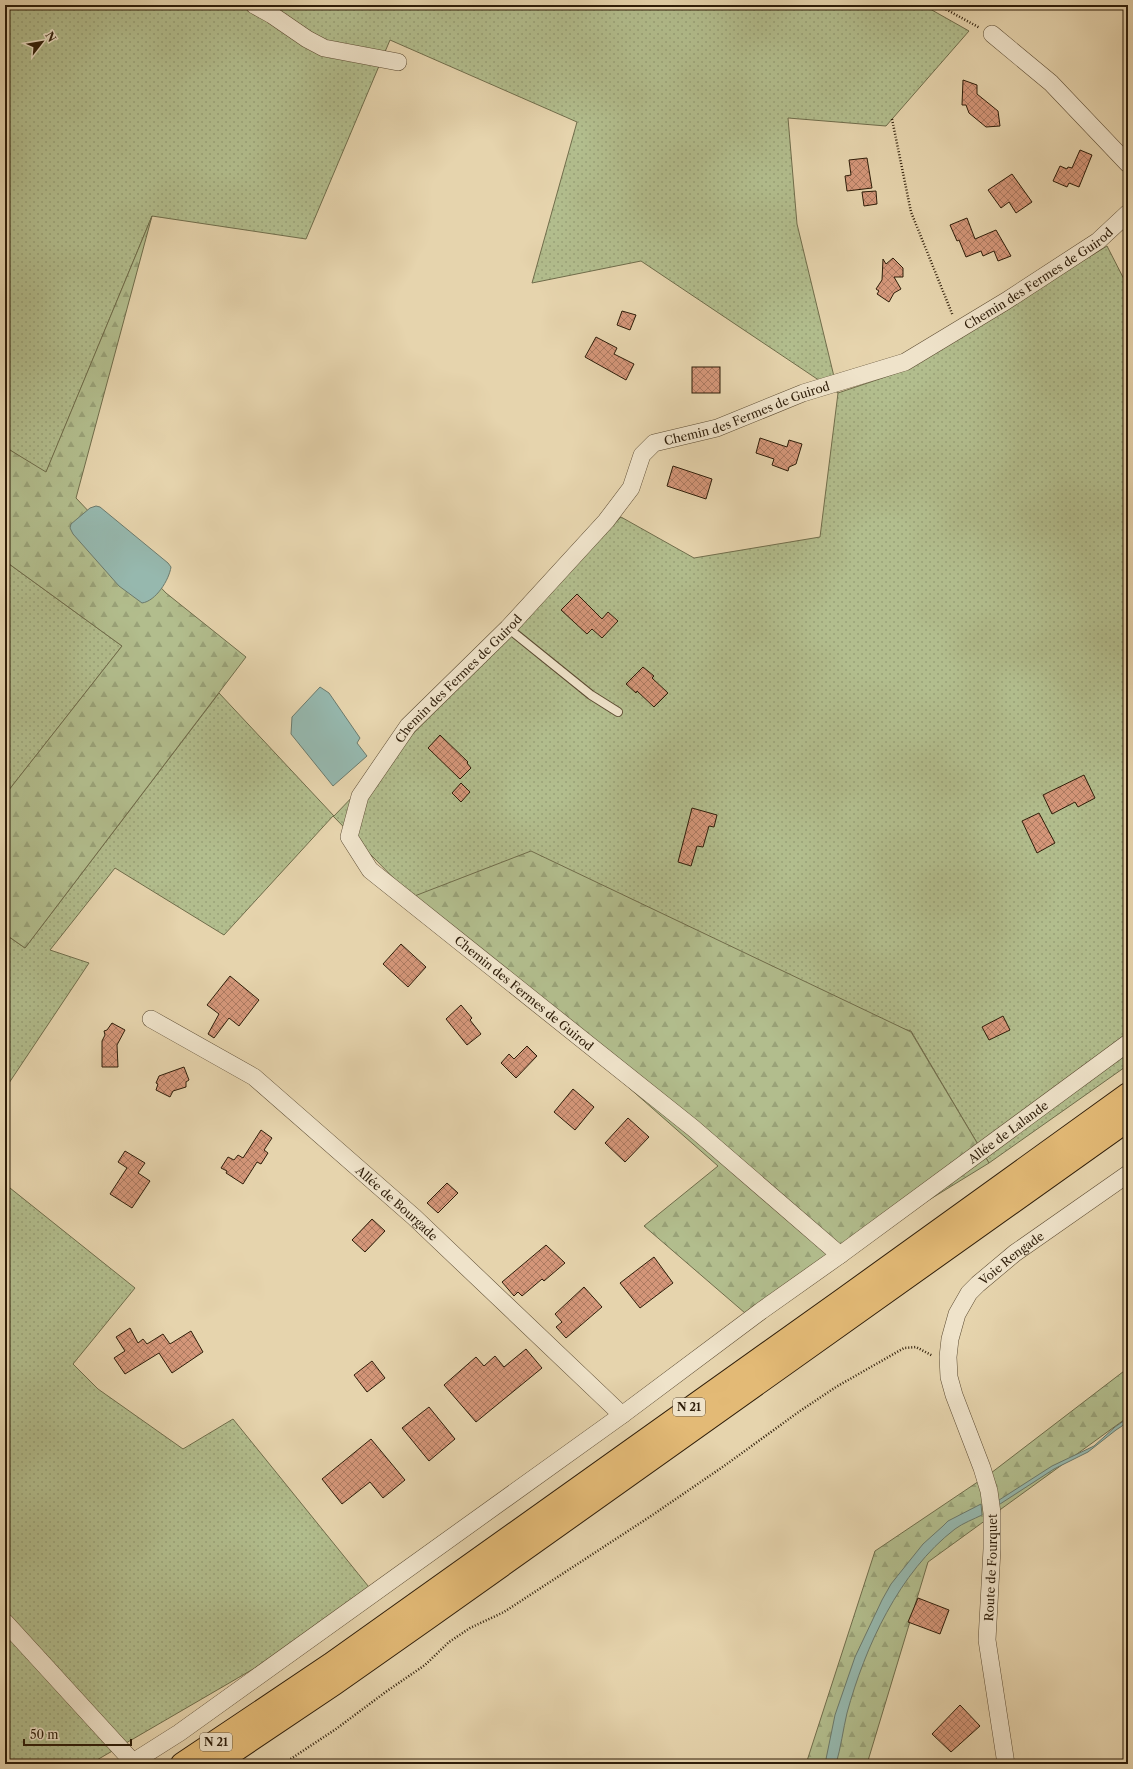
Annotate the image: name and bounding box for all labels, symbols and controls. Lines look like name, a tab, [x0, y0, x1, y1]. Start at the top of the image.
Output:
north arrow	[22, 22, 62, 62]
text: N	[42, 29, 59, 45]
street label: Chemin des Fermes de Guirod	[961, 224, 1116, 332]
street label: Chemin des Fermes de Guirod	[662, 378, 832, 448]
street label: Chemin des Fermes de Guirod	[391, 610, 525, 745]
street label: Chemin des Fermes de Guirod	[452, 932, 597, 1054]
street label: Allée de Lalande	[964, 1097, 1051, 1167]
street label: Allée de Bourgade	[352, 1162, 442, 1244]
street label: Voie Rengade	[975, 1228, 1047, 1288]
road number: N 21	[673, 1398, 705, 1416]
street label: Route de Fourquet	[981, 1513, 1000, 1622]
scale bar	[24, 1721, 131, 1747]
text: 50 m	[30, 1727, 59, 1742]
road number: N 21	[200, 1733, 232, 1751]

